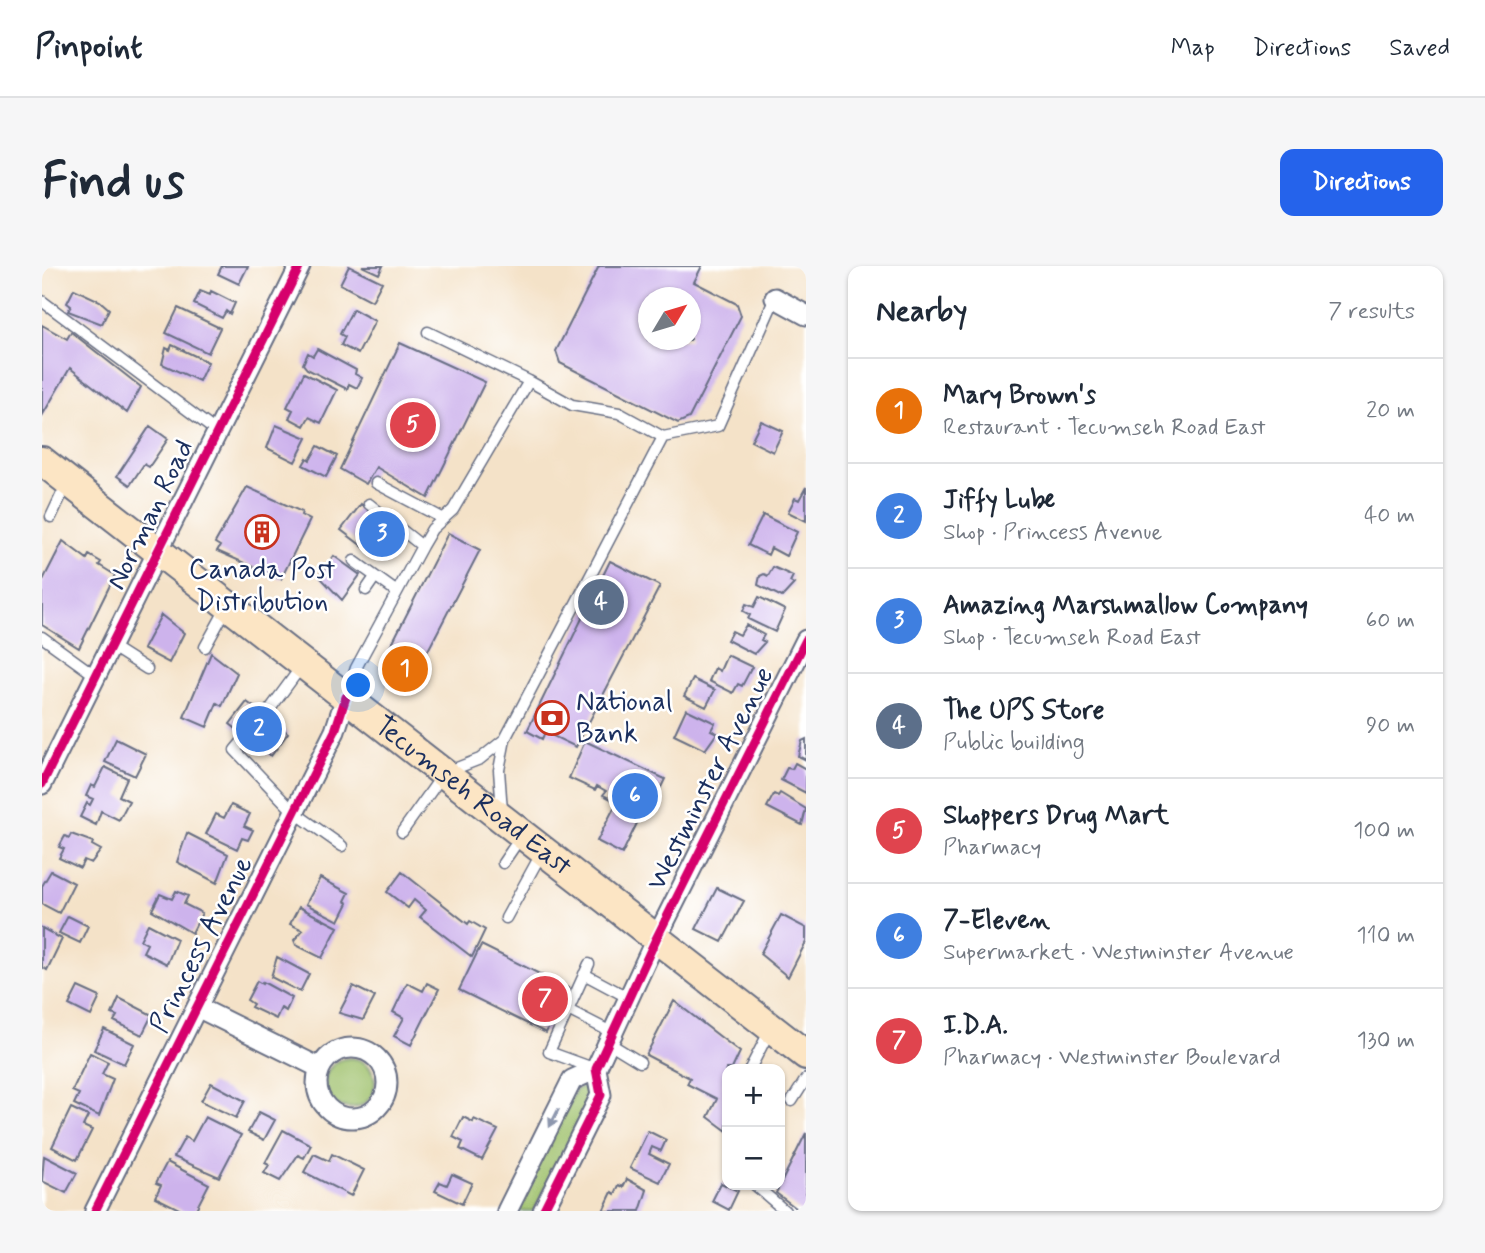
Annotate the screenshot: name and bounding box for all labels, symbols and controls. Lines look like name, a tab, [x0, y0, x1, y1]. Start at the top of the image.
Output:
text: Pinpoint	[35, 26, 143, 70]
text: Map	[1171, 33, 1215, 64]
text: Directions	[1253, 33, 1351, 64]
text: Saved	[1389, 33, 1450, 64]
button: Directions	[1280, 149, 1443, 216]
text: Find us	[42, 150, 185, 215]
north arrow	[638, 287, 701, 350]
text: Nearby	[876, 292, 967, 331]
text: 7 results	[1328, 297, 1415, 327]
text: Mary Brown's	[943, 379, 1096, 413]
text: 1	[894, 396, 904, 426]
text: 20 m	[1366, 396, 1415, 426]
pin: 5	[390, 399, 436, 451]
text: Restaurant · Tecumseh Road East	[943, 413, 1266, 443]
street label: Norman Road	[99, 434, 203, 596]
text: Jiffy Lube	[943, 484, 1055, 518]
text: 2	[893, 501, 905, 531]
text: 40 m	[1364, 501, 1415, 531]
pin: 3	[359, 508, 405, 560]
building icon: Canada Post Distribution	[243, 513, 281, 551]
text: Shop · Princess Avenue	[943, 518, 1162, 548]
place label: Canada Post Distribution	[189, 552, 336, 621]
pin: 4	[578, 576, 624, 628]
text: Amazing Marshmallow Company	[943, 589, 1308, 623]
text: 3	[894, 606, 904, 636]
text: 60 m	[1366, 606, 1415, 636]
text: Shop · Tecumseh Road East	[943, 623, 1201, 653]
pin: 1	[382, 643, 428, 695]
street label: Westminster Avenue	[639, 661, 783, 897]
your location	[341, 668, 375, 702]
place label: National Bank	[576, 684, 673, 753]
text: The UPS Store	[943, 694, 1104, 728]
bank icon: National Bank	[533, 699, 571, 737]
pin: 2	[236, 703, 282, 755]
street label: Tecumseh Road East	[366, 708, 580, 885]
text: 4	[892, 711, 906, 741]
text: 90 m	[1366, 711, 1415, 741]
text: Public building	[943, 728, 1085, 758]
pin: 6	[612, 770, 658, 822]
text: Shoppers Drug Mart	[943, 799, 1169, 833]
text: 5	[892, 816, 906, 846]
text: 100 m	[1353, 816, 1415, 846]
text: Pharmacy	[943, 833, 1041, 863]
street label: Princess Avenue	[141, 850, 263, 1040]
text: 7-Eleven	[943, 904, 1050, 938]
text: 6	[893, 921, 905, 951]
text: 110 m	[1356, 921, 1415, 951]
text: Supermarket · Westminster Avenue	[943, 938, 1294, 968]
pin: 7	[522, 973, 568, 1025]
text: I.D.A.	[943, 1009, 1008, 1043]
text: 7	[892, 1026, 906, 1056]
text: 130 m	[1357, 1026, 1415, 1056]
text: Pharmacy · Westminster Boulevard	[943, 1043, 1281, 1073]
map controls	[722, 1064, 785, 1190]
button: +	[722, 1064, 785, 1127]
one-way arrow	[548, 1108, 559, 1128]
button: −	[722, 1127, 785, 1190]

